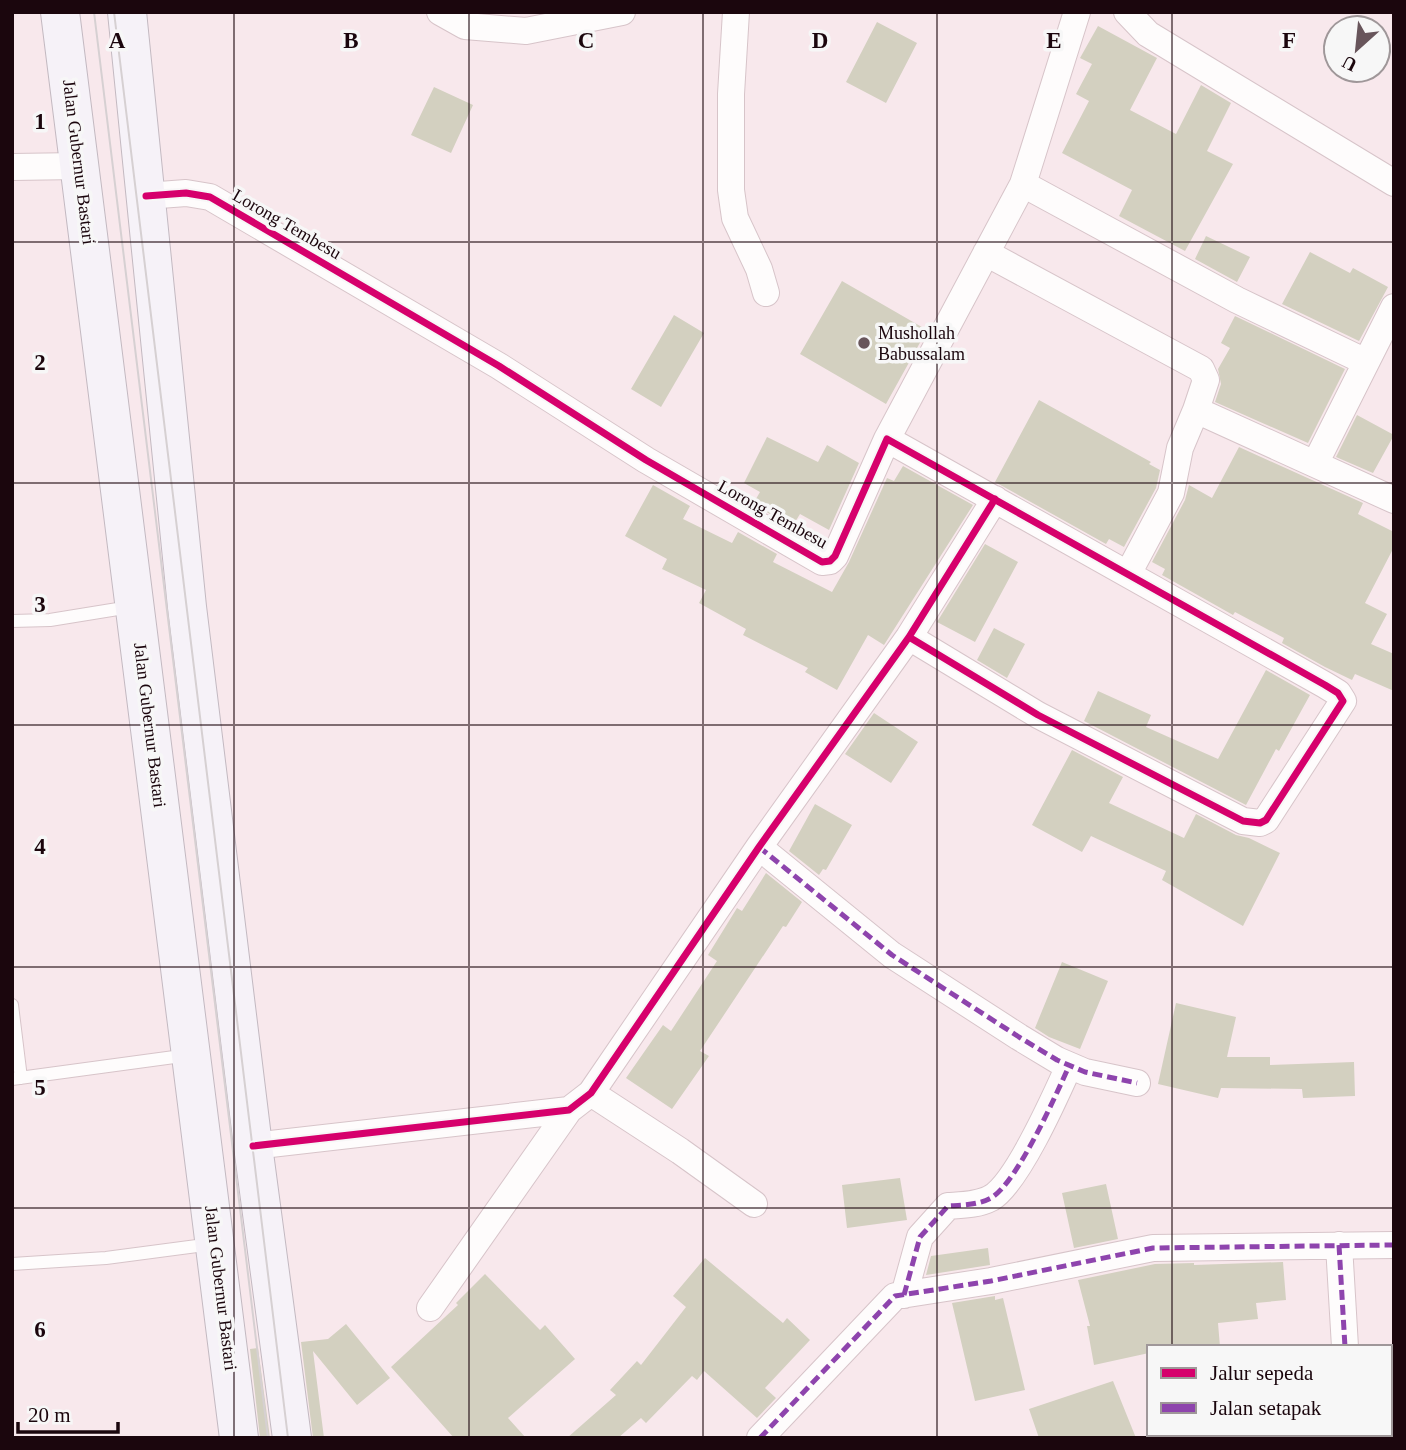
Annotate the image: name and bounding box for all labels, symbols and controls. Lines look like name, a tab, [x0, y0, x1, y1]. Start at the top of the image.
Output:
north arrow	[1322, 14, 1392, 84]
text: A	[109, 28, 126, 53]
text: B	[343, 28, 359, 53]
text: C	[578, 28, 594, 53]
text: D	[812, 28, 828, 53]
text: E	[1046, 28, 1062, 53]
text: F	[1282, 28, 1296, 53]
text: U	[1338, 51, 1360, 76]
street label: Jalan Gubernur Bastari	[59, 78, 99, 246]
text: 1	[34, 109, 46, 134]
street label: Lorong Tembesu	[229, 185, 345, 263]
place label: Mushollah Babussalam	[878, 323, 965, 364]
marker: Mushollah Babussalam	[856, 335, 872, 351]
text: 2	[34, 350, 46, 375]
street label: Lorong Tembesu	[715, 476, 831, 552]
text: 3	[34, 592, 46, 617]
street label: Jalan Gubernur Bastari	[130, 641, 170, 809]
text: 4	[34, 834, 46, 859]
text: 5	[34, 1075, 46, 1100]
street label: Jalan Gubernur Bastari	[201, 1204, 241, 1372]
text: 6	[34, 1317, 46, 1342]
legend	[1147, 1345, 1392, 1436]
text: Jalur sepeda	[1210, 1361, 1314, 1385]
scale bar	[18, 1390, 117, 1434]
text: Jalan setapak	[1210, 1396, 1322, 1420]
text: 20 m	[28, 1403, 71, 1427]

